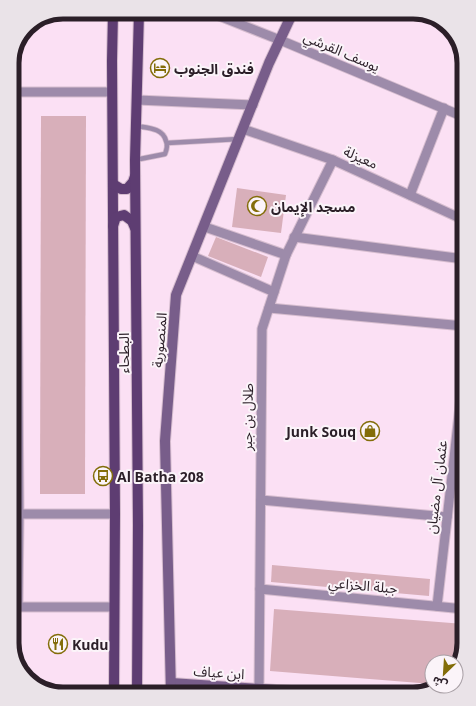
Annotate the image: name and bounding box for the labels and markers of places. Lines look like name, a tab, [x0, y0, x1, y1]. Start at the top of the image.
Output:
hotel icon: فندق الجنوب	[149, 57, 171, 79]
place label: فندق الجنوب	[174, 59, 254, 78]
mosque icon: مسجد الإيمان	[246, 195, 268, 217]
place label: مسجد الإيمان	[271, 197, 355, 217]
shop icon: Junk Souq	[359, 420, 381, 442]
place label: Junk Souq	[284, 422, 356, 441]
bus stop icon: Al Batha 208	[92, 465, 114, 487]
place label: Al Batha 208	[117, 467, 204, 486]
restaurant icon: Kudu	[47, 633, 69, 655]
place label: Kudu	[72, 635, 109, 654]

